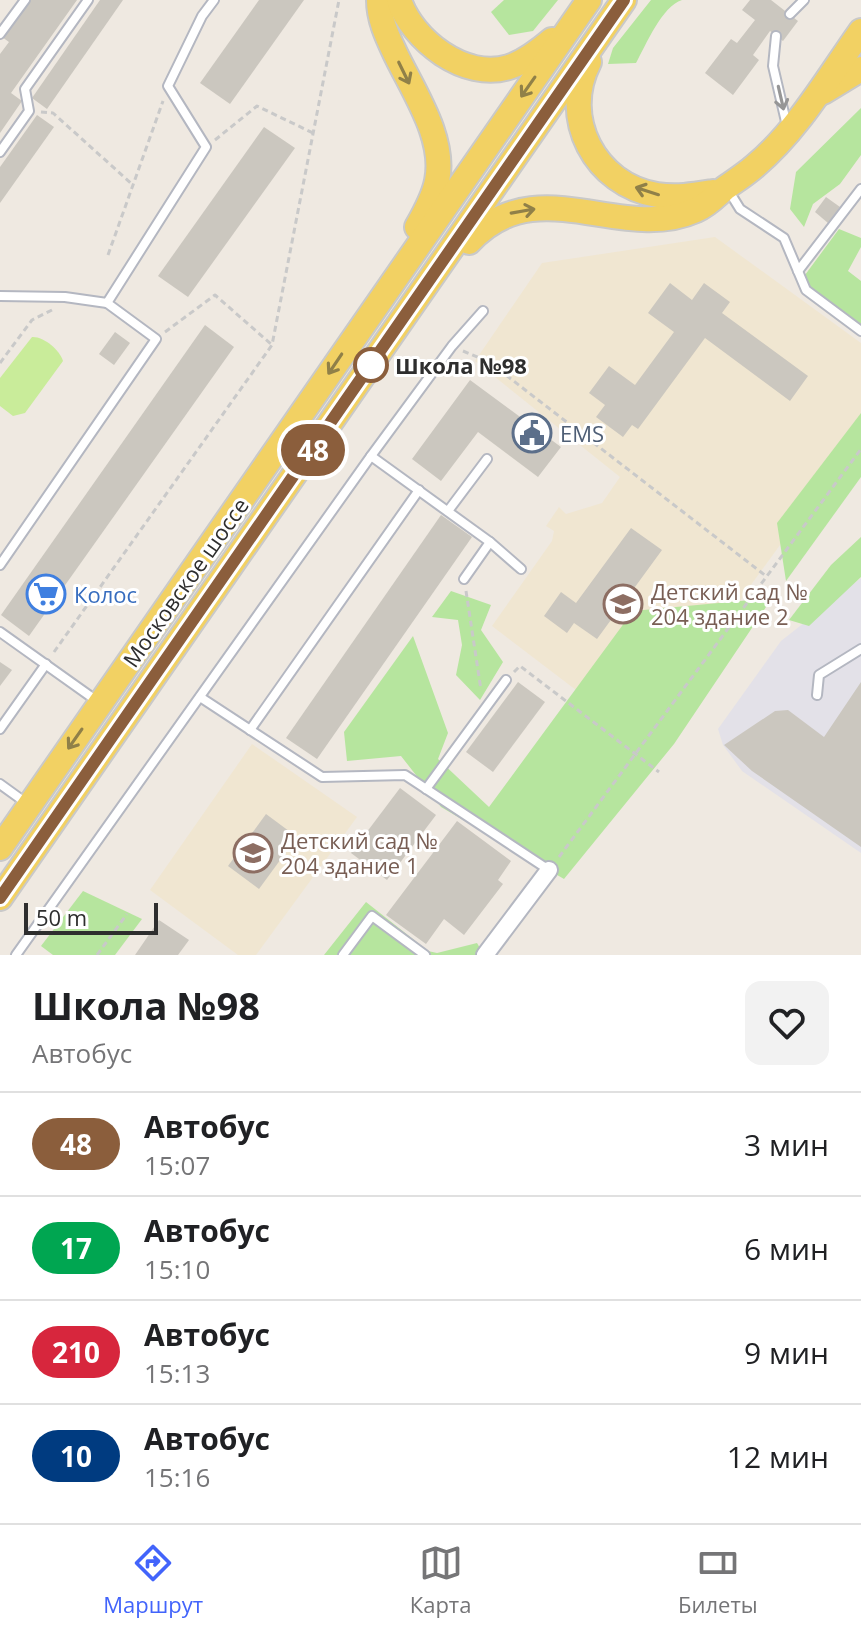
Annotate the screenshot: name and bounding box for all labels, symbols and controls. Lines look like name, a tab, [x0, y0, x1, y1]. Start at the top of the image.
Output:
one-way arrow	[397, 61, 412, 85]
one-way arrow	[520, 75, 536, 97]
one-way arrow	[774, 85, 789, 111]
one-way arrow	[635, 183, 660, 198]
one-way arrow	[509, 203, 535, 218]
marker: Школа №98	[354, 348, 388, 382]
place label: Школа №98	[395, 350, 527, 380]
one-way arrow	[327, 353, 344, 375]
public building icon: EMS	[511, 412, 553, 454]
place label: EMS	[560, 418, 604, 448]
line badge: 48	[277, 424, 349, 476]
text: 48	[297, 431, 329, 469]
street label: Московское шоссе	[115, 491, 255, 673]
supermarket icon: Колос	[25, 573, 67, 615]
place label: Детский сад № 204 здание 2	[651, 576, 808, 631]
place label: Колос	[74, 579, 137, 609]
school or university icon: Детский сад № 204 здание 2	[602, 583, 644, 625]
one-way arrow	[67, 727, 83, 750]
place label: Детский сад № 204 здание 1	[281, 825, 438, 880]
school or university icon: Детский сад № 204 здание 1	[232, 832, 274, 874]
scale bar	[24, 899, 158, 935]
text: 50 m	[36, 902, 87, 932]
text: Школа №98	[32, 979, 260, 1031]
button: heart	[745, 981, 829, 1065]
text: Автобус	[32, 1035, 132, 1071]
text: Автобус	[144, 1106, 270, 1147]
text: 3 мин	[744, 1124, 829, 1165]
text: 48	[60, 1125, 92, 1163]
text: 15:07	[144, 1147, 210, 1183]
text: Автобус	[144, 1210, 270, 1251]
text: 6 мин	[744, 1228, 829, 1269]
text: 17	[60, 1229, 92, 1267]
text: 15:10	[144, 1251, 210, 1287]
text: Автобус	[144, 1314, 270, 1355]
text: 9 мин	[744, 1332, 829, 1373]
text: 210	[52, 1333, 100, 1371]
text: 15:13	[144, 1355, 210, 1391]
text: Автобус	[144, 1418, 270, 1459]
text: 12 мин	[727, 1436, 829, 1477]
text: 10	[60, 1437, 92, 1475]
text: 15:16	[144, 1459, 210, 1495]
tab: Маршрут	[103, 1541, 203, 1619]
tab: Карта	[410, 1541, 471, 1619]
tab: Билеты	[678, 1541, 758, 1619]

